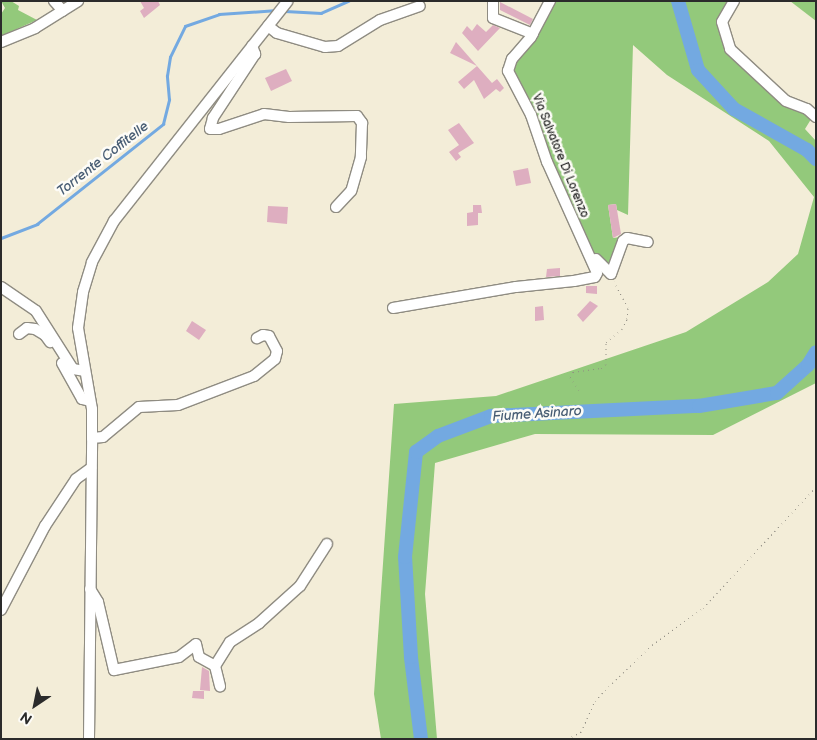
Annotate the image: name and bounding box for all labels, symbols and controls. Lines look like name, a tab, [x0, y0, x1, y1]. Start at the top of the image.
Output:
street label: Via Salvatore Di Lorenzo	[529, 92, 591, 220]
water label: Torrente Coffitelle	[54, 118, 152, 200]
water label: Fiume Asinaro	[492, 402, 582, 426]
north arrow	[10, 680, 60, 730]
text: N	[17, 708, 35, 728]

